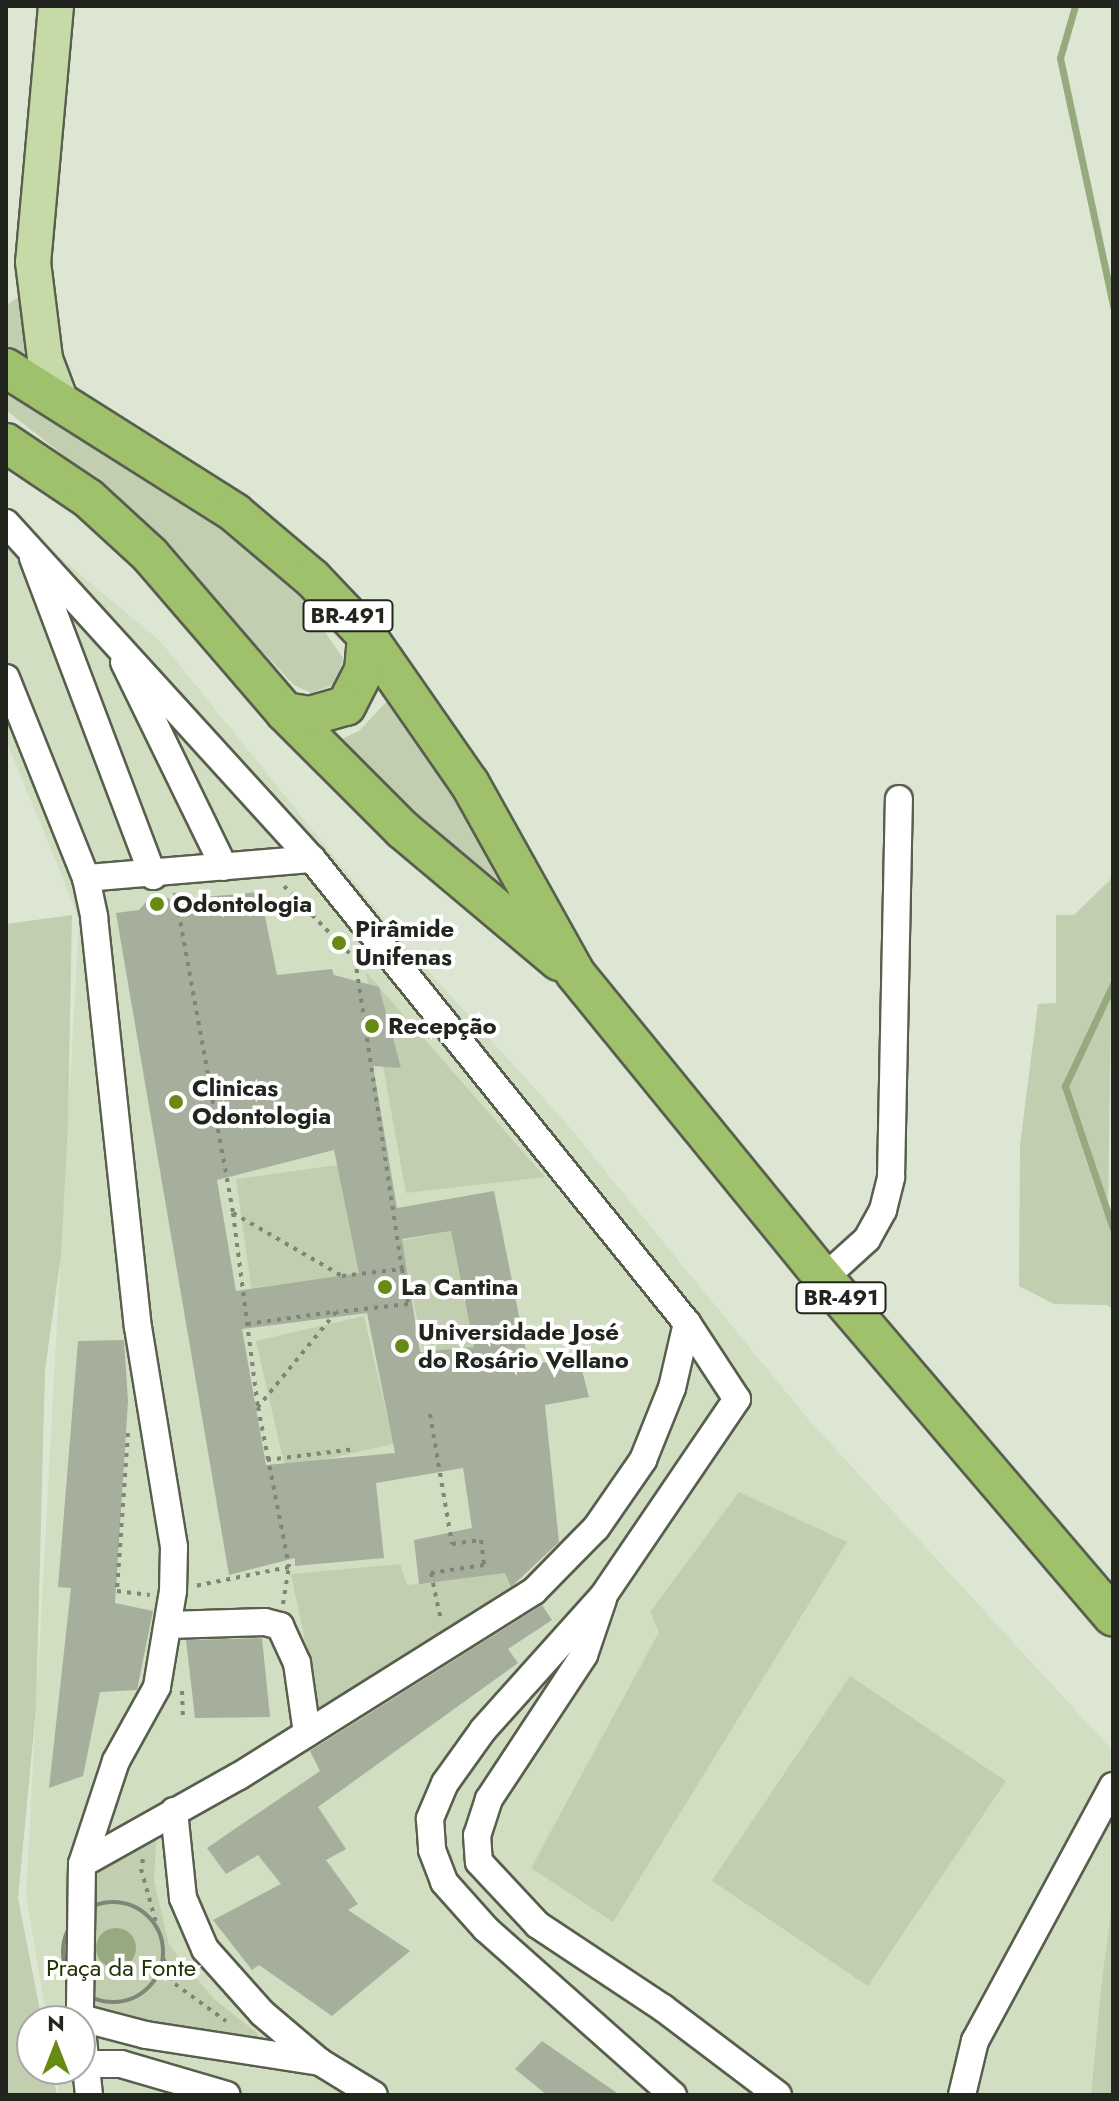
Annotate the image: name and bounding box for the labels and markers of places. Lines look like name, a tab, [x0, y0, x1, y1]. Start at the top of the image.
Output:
place label: Odontologia	[173, 890, 312, 918]
marker: Odontologia	[148, 895, 166, 913]
place label: Pirâmide Unifenas	[355, 915, 454, 971]
marker: Pirâmide Unifenas	[330, 934, 348, 952]
place label: Recepção	[388, 1012, 497, 1040]
marker: Recepção	[363, 1017, 381, 1035]
place label: Clinicas Odontologia	[192, 1074, 331, 1130]
marker: Clinicas Odontologia	[167, 1093, 185, 1111]
place label: La Cantina	[401, 1273, 518, 1301]
marker: La Cantina	[376, 1278, 394, 1296]
place label: Universidade José do Rosário Vellano	[418, 1318, 629, 1374]
marker: Universidade José do Rosário Vellano	[393, 1337, 411, 1355]

